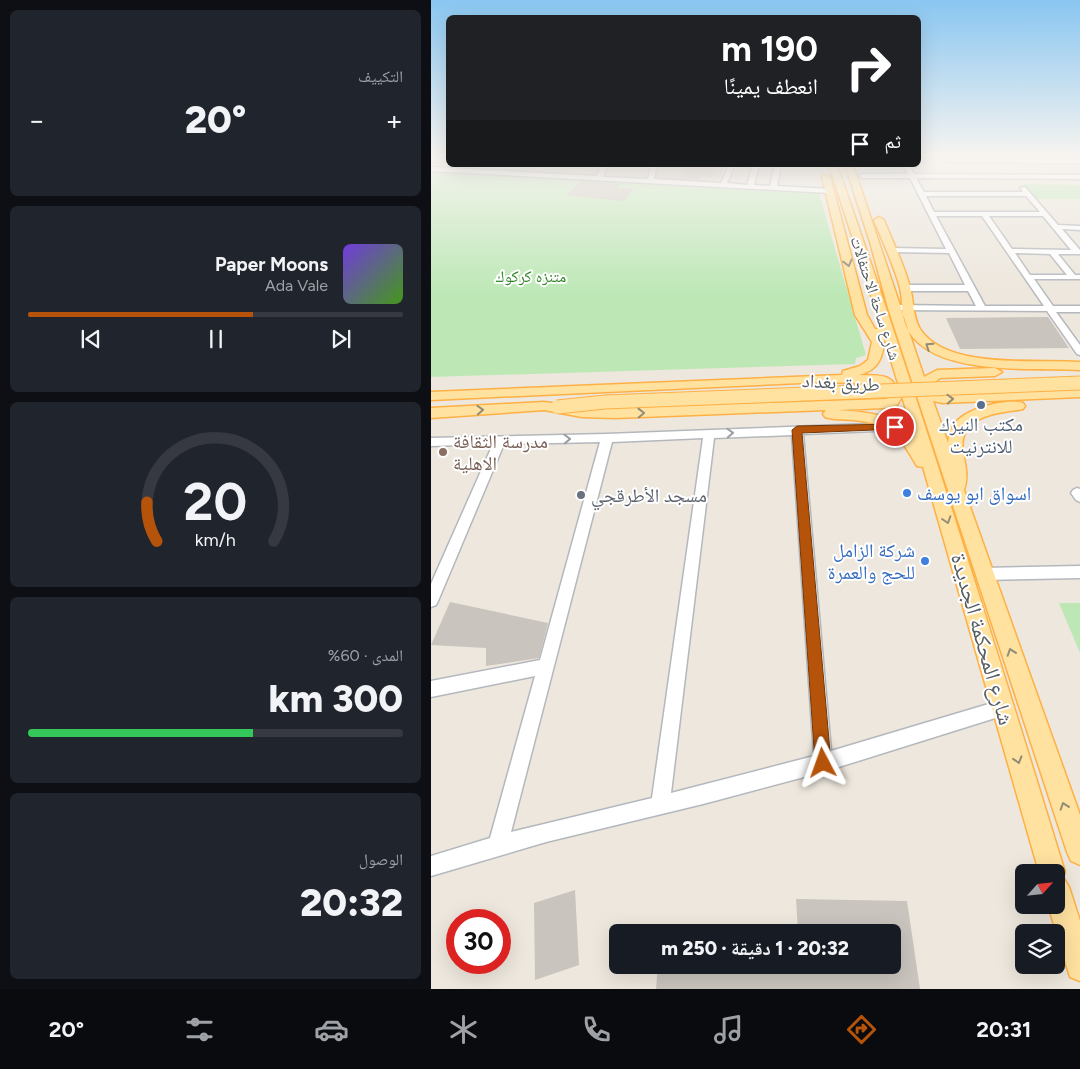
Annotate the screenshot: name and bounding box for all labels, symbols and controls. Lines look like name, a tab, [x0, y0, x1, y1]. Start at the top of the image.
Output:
text: 190 m	[721, 28, 818, 70]
icon: right	[836, 35, 901, 100]
text: التكييف	[358, 67, 403, 86]
text: انعطف يمينًا	[724, 73, 818, 100]
text: 20°	[185, 97, 246, 143]
text: −	[28, 103, 45, 137]
text: +	[386, 103, 403, 137]
icon: arrive	[846, 130, 874, 158]
text: ثم	[884, 130, 901, 153]
street label: شارع ساحة الاحتفالات	[846, 234, 905, 363]
text: Paper Moons	[215, 253, 328, 276]
one-way arrow	[842, 259, 853, 268]
park label: متنزه كركوك	[496, 267, 566, 286]
text: Ada Vale	[265, 276, 328, 295]
icon: previous	[77, 325, 105, 353]
icon: pause	[202, 325, 230, 353]
icon: next	[327, 325, 355, 353]
one-way arrow	[926, 343, 935, 352]
street label: طريق بغداد	[801, 369, 881, 396]
one-way arrow	[947, 394, 955, 404]
marker: مكتب النيزك للانترنيت	[975, 399, 987, 411]
one-way arrow	[476, 405, 484, 416]
pin	[874, 406, 916, 448]
one-way arrow	[638, 407, 646, 418]
icon: arrive	[881, 413, 909, 441]
place label: مكتب النيزك للانترنيت	[939, 413, 1023, 458]
one-way arrow	[726, 428, 734, 439]
place label: مدرسة الثقافة الاهلية	[453, 430, 548, 475]
one-way arrow	[563, 434, 571, 445]
marker: مدرسة الثقافة الاهلية	[437, 446, 449, 458]
text: 20	[184, 471, 247, 533]
place label: اسواق ابو يوسف	[917, 482, 1031, 505]
place label: مسجد الأطرقجي	[591, 484, 707, 511]
marker: اسواق ابو يوسف	[901, 487, 913, 499]
marker: مسجد الأطرقجي	[575, 489, 587, 501]
one-way arrow	[942, 515, 952, 523]
text: km/h	[195, 529, 236, 550]
place label: شركة الزامل للحج والعمرة	[828, 539, 915, 585]
street label: شارع المحكمة الجديدة	[945, 550, 1020, 728]
marker: شركة الزامل للحج والعمرة	[919, 555, 931, 567]
text: المدى · 60%	[328, 646, 403, 665]
one-way arrow	[1007, 648, 1017, 657]
text: 300 km	[268, 676, 403, 722]
position arrow	[796, 736, 848, 788]
one-way arrow	[1012, 755, 1022, 763]
one-way arrow	[1060, 802, 1070, 810]
text: الوصول	[359, 850, 403, 869]
north arrow	[1015, 864, 1065, 914]
map controls	[1015, 864, 1065, 974]
text: 20:32	[300, 880, 403, 926]
speed limit sign: 30	[446, 909, 511, 974]
button: layers	[1015, 924, 1065, 974]
text: 20:32 · 1 دقيقة · 250 m	[661, 937, 849, 960]
icon: filters	[182, 1012, 217, 1047]
icon: car	[314, 1012, 349, 1047]
icon: climate	[446, 1012, 481, 1047]
icon: phone	[579, 1012, 614, 1047]
icon: music	[711, 1012, 746, 1047]
icon: directions	[844, 1012, 879, 1047]
text: 20°	[49, 1016, 84, 1043]
text: 20:31	[976, 1016, 1031, 1043]

